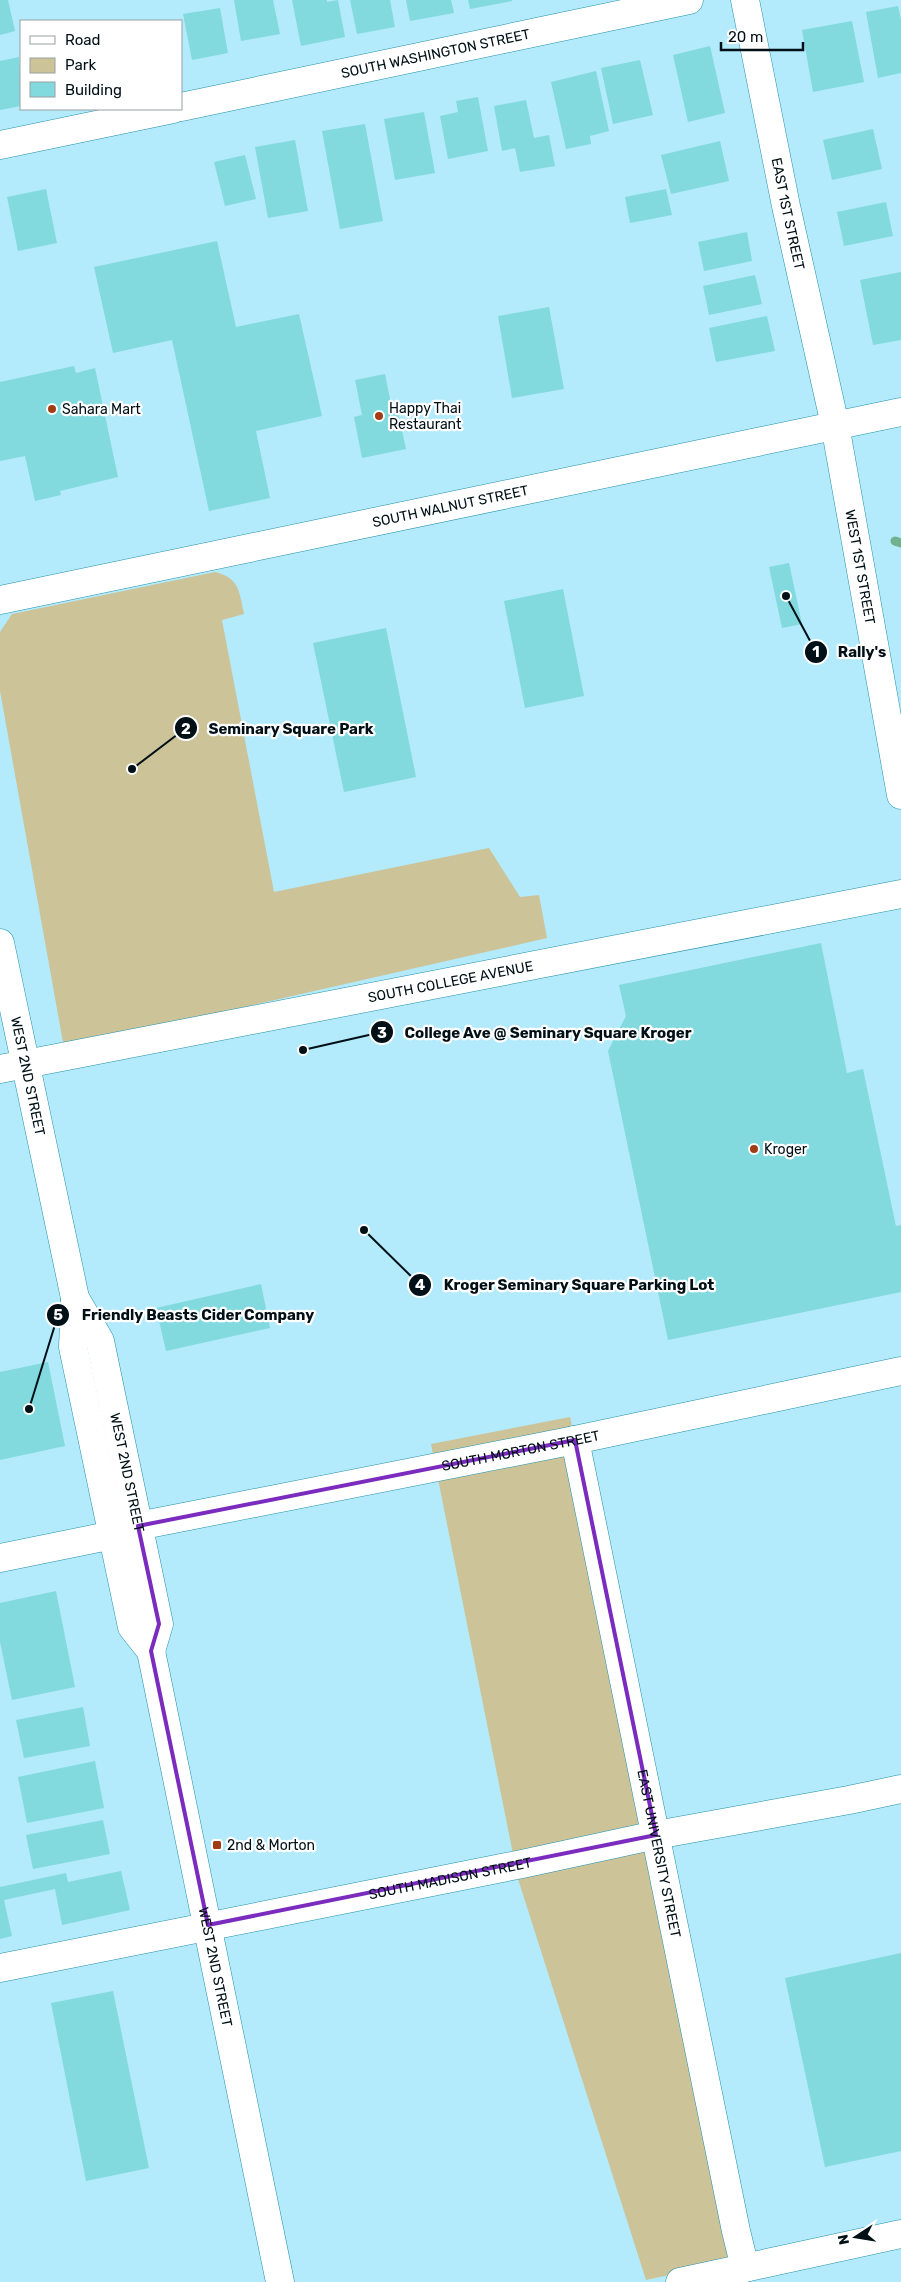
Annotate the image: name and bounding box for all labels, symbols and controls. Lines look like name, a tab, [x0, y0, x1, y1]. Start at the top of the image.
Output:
legend	[20, 20, 182, 110]
scale bar	[721, 20, 804, 52]
street label: SOUTH WASHINGTON STREET	[339, 25, 531, 82]
text: 20 m	[728, 28, 763, 46]
text: Road	[65, 31, 101, 49]
text: Park	[65, 56, 96, 74]
text: Building	[65, 81, 122, 99]
street label: EAST 1ST STREET	[768, 156, 809, 271]
place label: Happy Thai Restaurant	[389, 400, 462, 433]
place label: Sahara Mart	[62, 401, 141, 418]
marker: Sahara Mart	[46, 403, 58, 415]
marker: Happy Thai Restaurant	[373, 410, 385, 422]
street label: SOUTH WALNUT STREET	[371, 481, 530, 531]
street label: WEST 1ST STREET	[842, 508, 879, 625]
callout: Rally's	[803, 637, 897, 667]
text: 1	[812, 643, 820, 661]
text: Rally's	[838, 643, 886, 661]
callout: Seminary Square Park	[174, 713, 384, 743]
text: 2	[181, 720, 191, 738]
text: Seminary Square Park	[208, 720, 374, 738]
street label: SOUTH COLLEGE AVENUE	[366, 957, 535, 1006]
street label: WEST 2ND STREET	[7, 1015, 49, 1137]
callout: College Ave @ Seminary Square Kroger	[369, 1017, 702, 1047]
text: 3	[377, 1024, 387, 1042]
text: College Ave @ Seminary Square Kroger	[405, 1024, 692, 1042]
place label: Kroger	[764, 1141, 808, 1158]
marker: Kroger	[748, 1143, 760, 1155]
callout: Kroger Seminary Square Parking Lot	[408, 1270, 724, 1300]
text: 4	[415, 1276, 425, 1294]
text: Kroger Seminary Square Parking Lot	[444, 1276, 714, 1294]
callout: Friendly Beasts Cider Company	[46, 1300, 324, 1330]
text: 5	[53, 1306, 63, 1324]
text: Friendly Beasts Cider Company	[82, 1306, 314, 1324]
street label: WEST 2ND STREET	[107, 1411, 148, 1534]
street label: SOUTH MORTON STREET	[440, 1427, 601, 1475]
street label: EAST UNIVERSITY STREET	[634, 1768, 685, 1939]
place label: 2nd & Morton	[227, 1837, 315, 1854]
marker: 2nd & Morton	[211, 1839, 223, 1851]
street label: SOUTH MADISON STREET	[367, 1854, 533, 1903]
street label: WEST 2ND STREET	[195, 1906, 236, 2028]
north arrow	[831, 2212, 881, 2262]
text: N	[834, 2233, 853, 2246]

